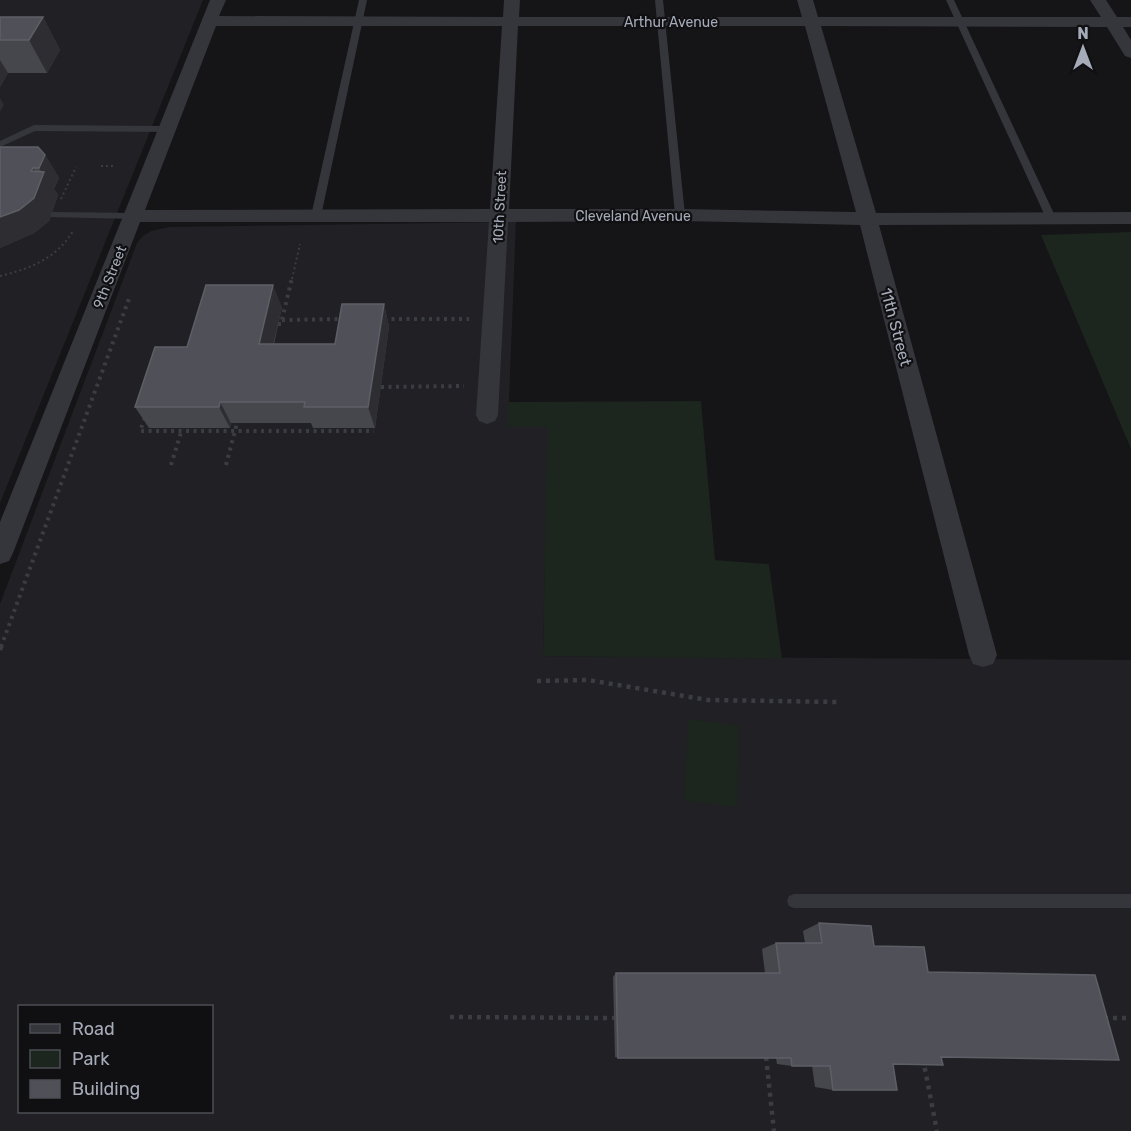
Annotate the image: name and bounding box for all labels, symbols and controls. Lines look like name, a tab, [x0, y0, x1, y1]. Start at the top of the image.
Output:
street label: Arthur Avenue	[624, 14, 718, 31]
north arrow	[1053, 18, 1113, 78]
text: N	[1077, 24, 1089, 43]
street label: 10th Street	[490, 170, 510, 244]
street label: Cleveland Avenue	[575, 208, 691, 225]
street label: 9th Street	[90, 243, 130, 311]
street label: 11th Street	[876, 286, 916, 368]
legend	[18, 1005, 213, 1113]
text: Road	[72, 1018, 115, 1040]
text: Park	[72, 1048, 110, 1070]
text: Building	[72, 1078, 140, 1100]

